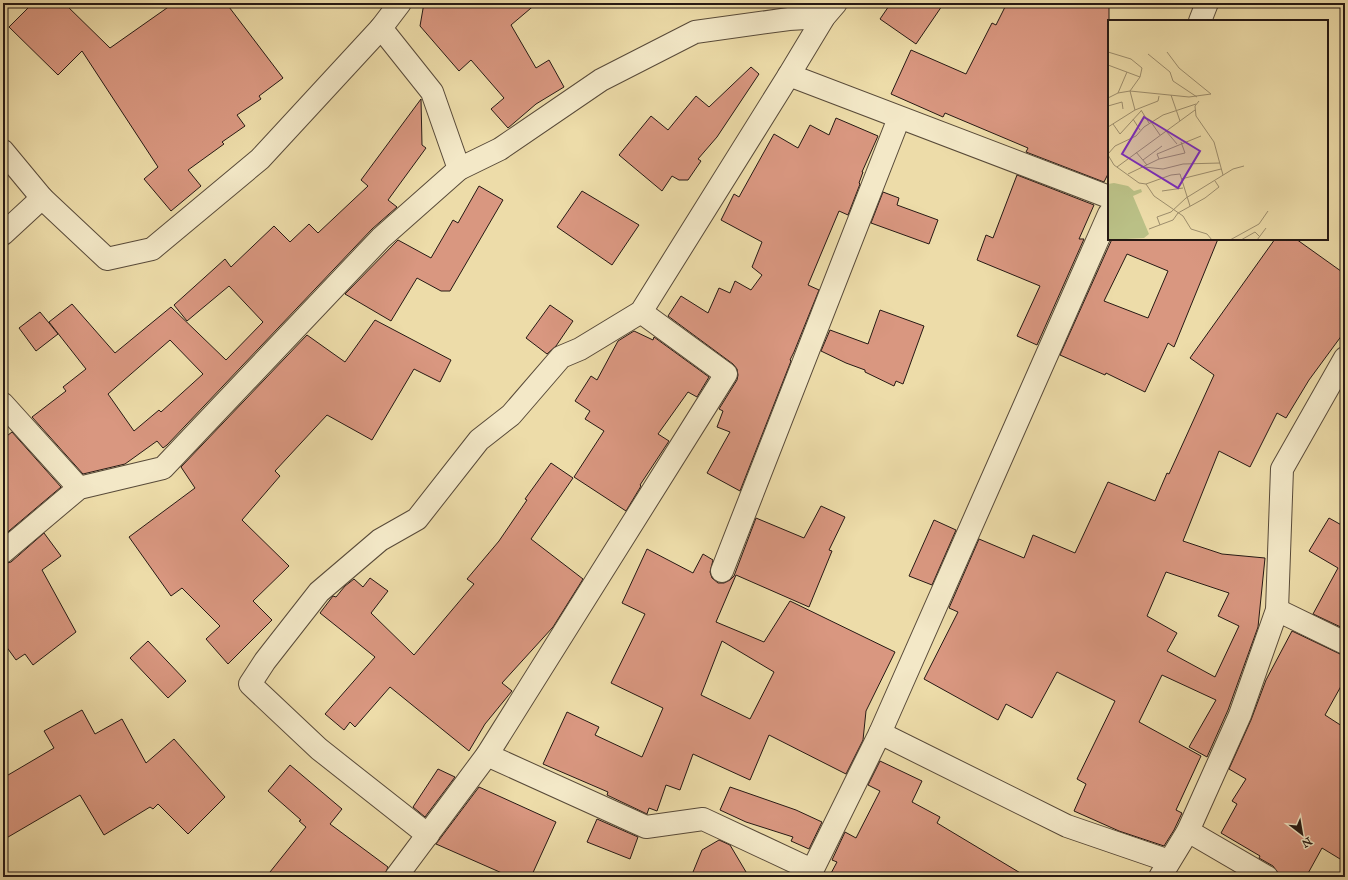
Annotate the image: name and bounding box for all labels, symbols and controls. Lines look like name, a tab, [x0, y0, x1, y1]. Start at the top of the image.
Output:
inset map	[1108, 20, 1328, 240]
north arrow	[1282, 814, 1322, 854]
text: N	[1299, 834, 1314, 850]

